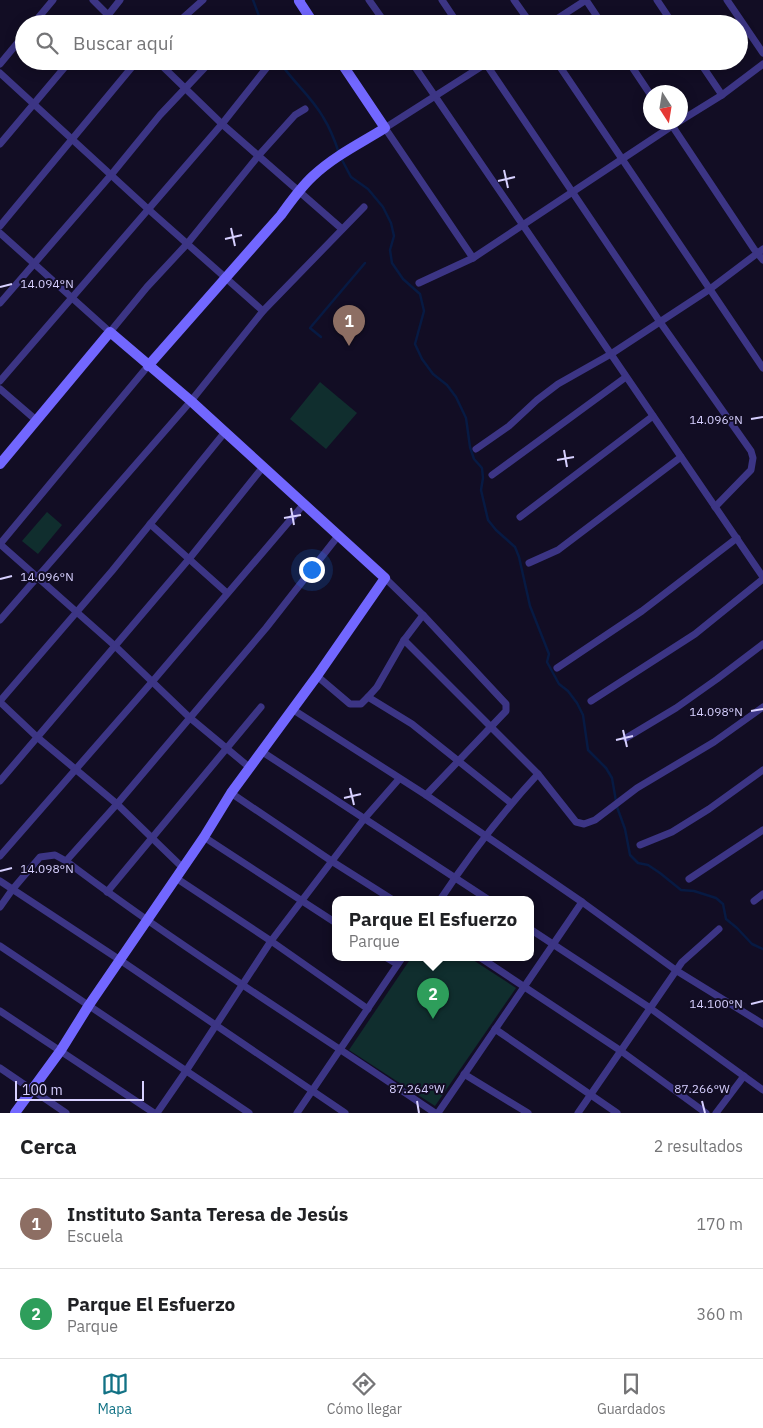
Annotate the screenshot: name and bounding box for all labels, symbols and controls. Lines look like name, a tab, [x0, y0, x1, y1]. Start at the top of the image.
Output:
search box	[15, 15, 748, 70]
icon: search	[33, 29, 61, 57]
text: Buscar aquí	[73, 31, 173, 55]
north arrow	[643, 85, 688, 130]
text: 14.094°N	[20, 276, 74, 291]
pin: 1	[333, 305, 365, 346]
text: 14.096°N	[689, 412, 743, 427]
your location	[299, 557, 325, 583]
text: 14.096°N	[20, 569, 74, 584]
text: 14.098°N	[689, 704, 743, 719]
text: 14.098°N	[20, 861, 74, 876]
popup	[332, 896, 534, 961]
text: Parque El Esfuerzo	[349, 907, 517, 931]
text: Parque	[349, 931, 400, 951]
pin: 2	[417, 978, 449, 1019]
text: 14.100°N	[689, 996, 743, 1011]
scale bar	[15, 1078, 144, 1101]
text: 100 m	[22, 1081, 63, 1099]
text: 87.264°W	[389, 1081, 445, 1096]
text: 87.266°W	[674, 1081, 730, 1096]
text: Cerca	[20, 1132, 77, 1160]
text: 2 resultados	[654, 1136, 743, 1156]
text: Instituto Santa Teresa de Jesús	[67, 1202, 348, 1226]
text: 1	[31, 1214, 41, 1234]
text: 170 m	[696, 1214, 743, 1234]
text: Escuela	[67, 1226, 123, 1246]
text: Parque El Esfuerzo	[67, 1292, 235, 1316]
text: 2	[31, 1304, 41, 1324]
text: 360 m	[696, 1304, 743, 1324]
text: Parque	[67, 1316, 118, 1336]
tab: Mapa	[97, 1370, 132, 1418]
tab: Cómo llegar	[327, 1370, 402, 1418]
tab: Guardados	[597, 1370, 666, 1418]

